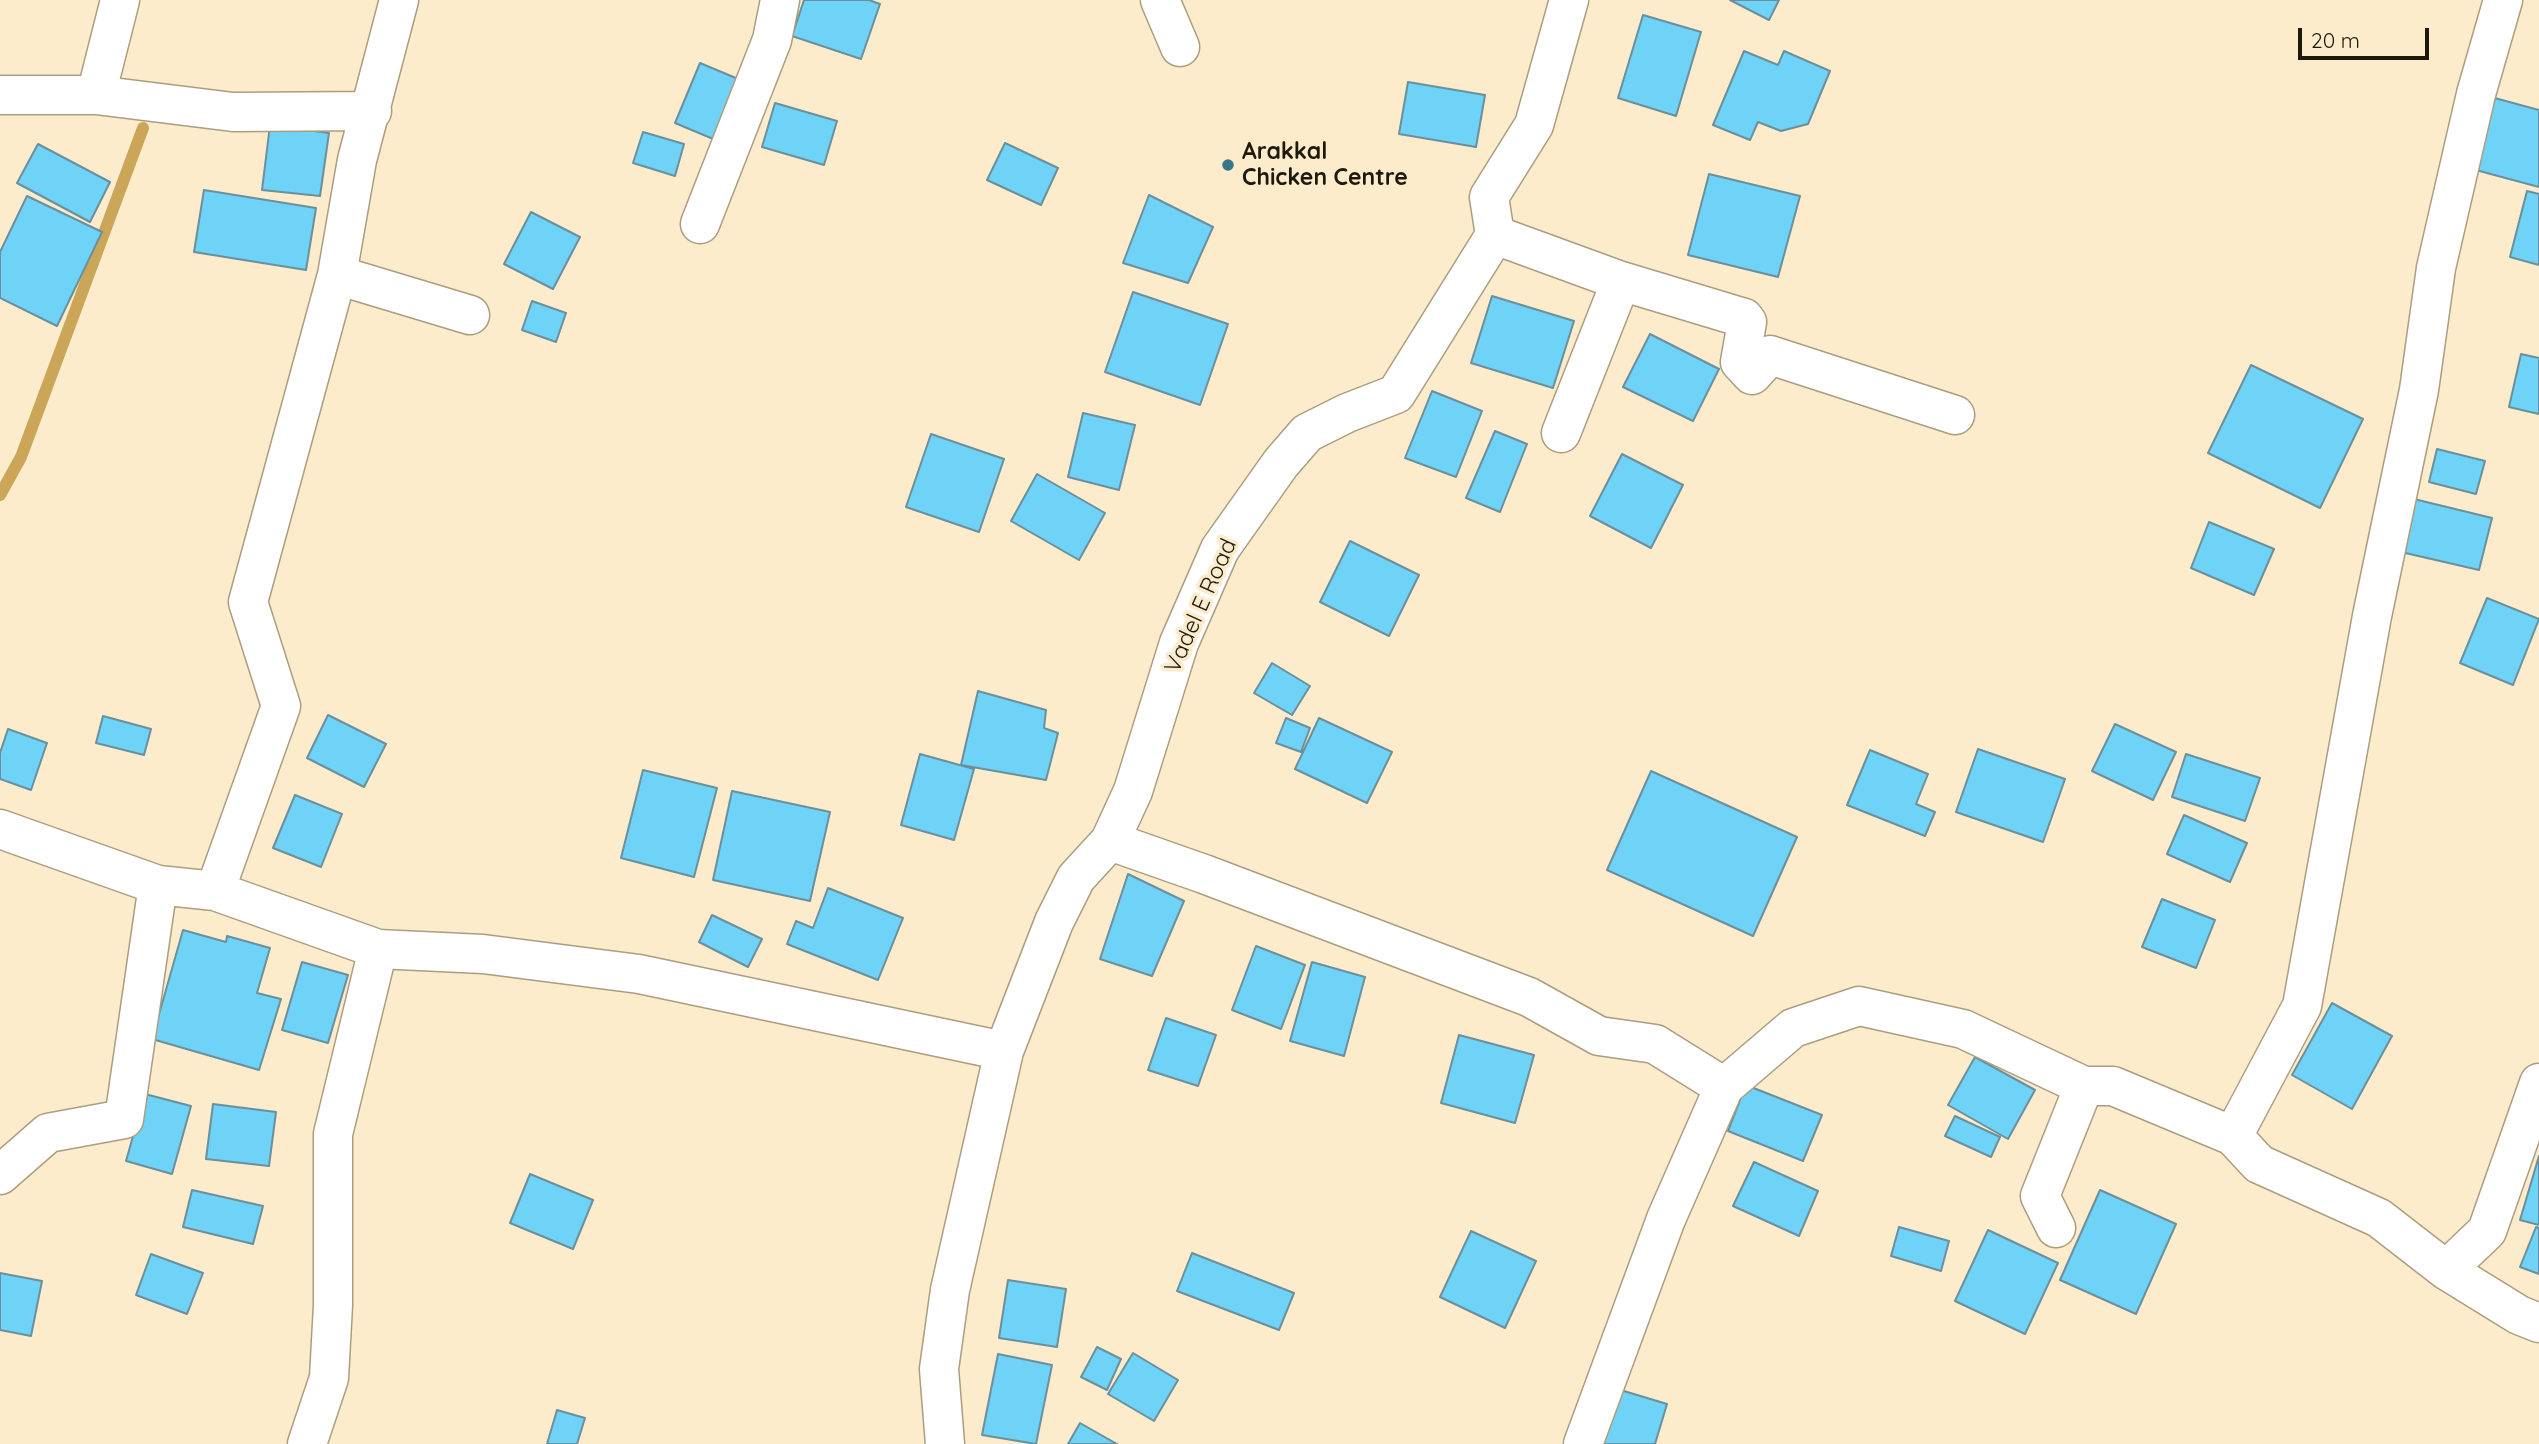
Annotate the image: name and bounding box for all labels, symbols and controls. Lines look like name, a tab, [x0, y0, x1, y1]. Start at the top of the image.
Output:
scale bar	[2301, 14, 2432, 58]
text: 20 m	[2311, 27, 2360, 53]
place label: Arakkal Chicken Centre	[1242, 138, 1408, 192]
marker: Arakkal Chicken Centre	[1220, 157, 1236, 173]
street label: Vadel E Road	[1159, 535, 1243, 677]

